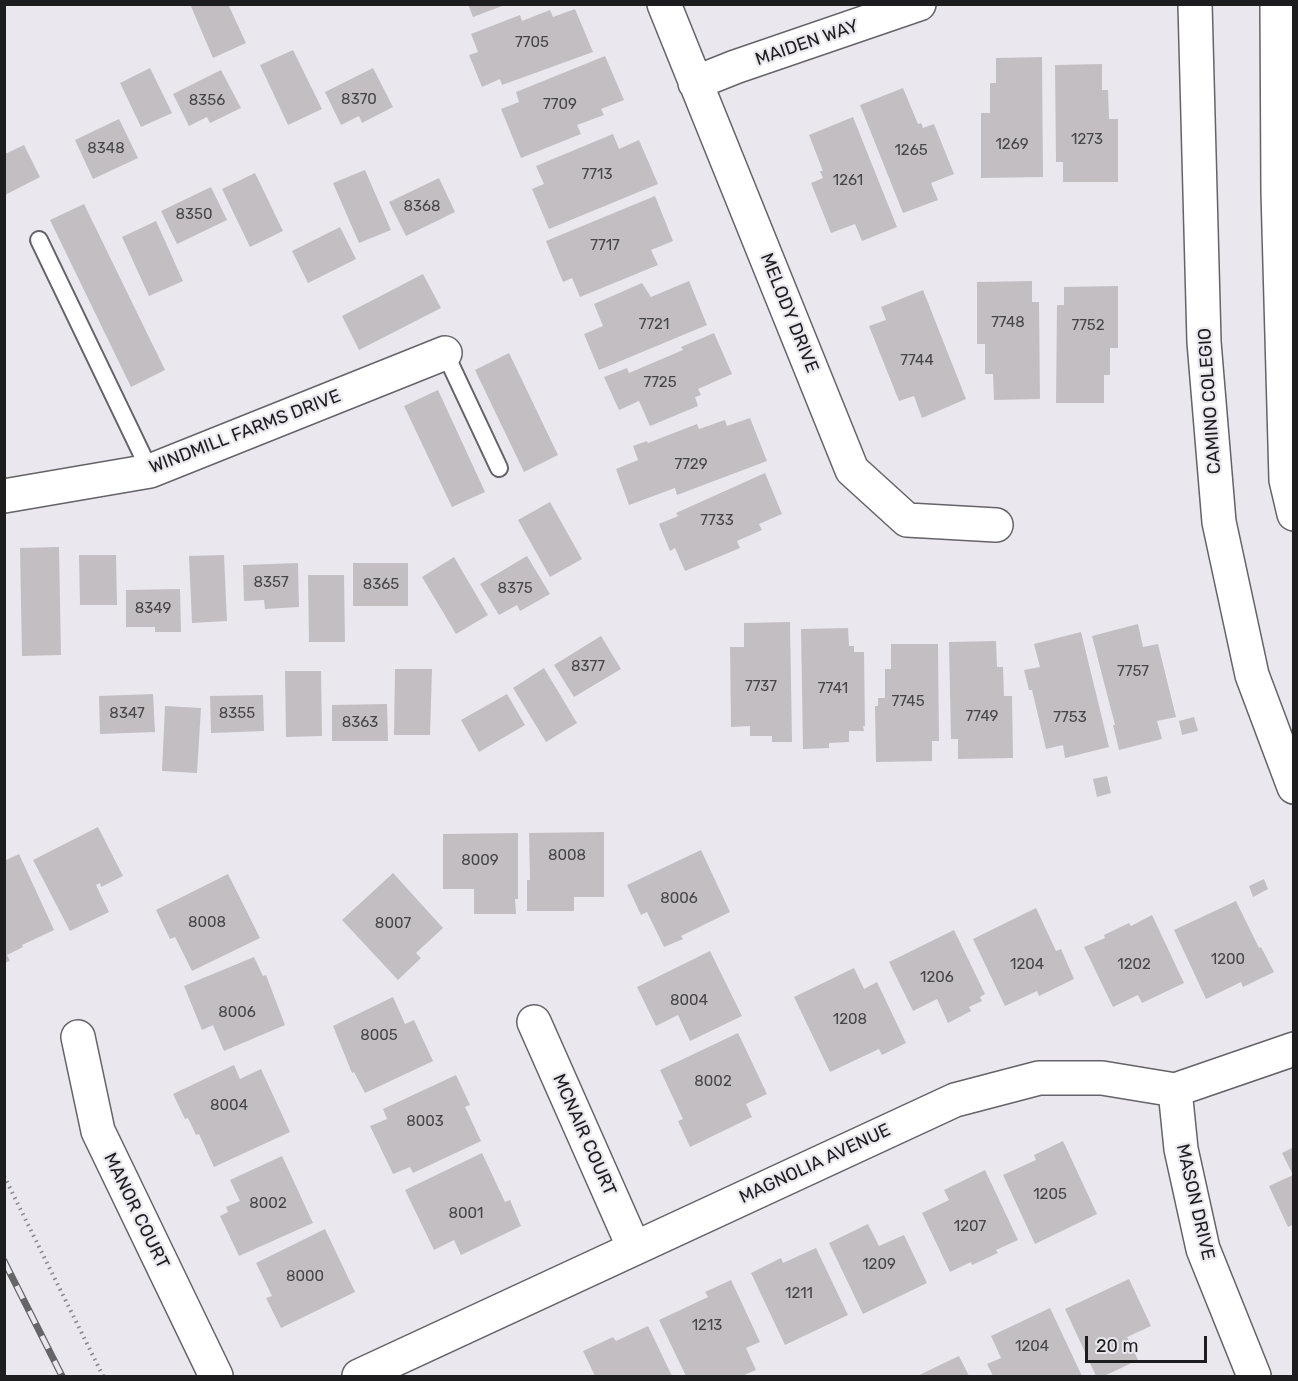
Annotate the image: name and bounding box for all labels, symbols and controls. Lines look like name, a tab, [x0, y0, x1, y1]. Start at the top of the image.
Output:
street label: MAIDEN WAY	[752, 15, 862, 71]
house number: 7705	[515, 34, 549, 52]
house number: 8370	[341, 91, 377, 109]
house number: 8356	[189, 92, 225, 110]
house number: 7709	[543, 96, 577, 114]
house number: 1273	[1071, 131, 1103, 149]
house number: 1269	[995, 136, 1029, 154]
house number: 8348	[87, 140, 125, 158]
house number: 1265	[894, 142, 928, 160]
house number: 7713	[582, 166, 612, 184]
house number: 1261	[833, 172, 863, 190]
house number: 8368	[403, 198, 441, 216]
house number: 8350	[176, 206, 212, 224]
house number: 7717	[590, 237, 620, 255]
street label: MELODY DRIVE	[755, 250, 823, 376]
house number: 7748	[991, 314, 1025, 332]
house number: 7721	[639, 316, 669, 334]
house number: 7752	[1071, 317, 1105, 335]
street label: CAMINO COLEGIO	[1194, 327, 1226, 475]
house number: 7744	[900, 352, 934, 370]
house number: 7725	[643, 374, 677, 392]
street label: WINDMILL FARMS DRIVE	[146, 385, 344, 479]
house number: 7729	[674, 456, 708, 474]
house number: 7733	[700, 512, 734, 530]
house number: 8357	[253, 574, 289, 592]
house number: 8365	[363, 576, 399, 594]
house number: 8375	[497, 580, 533, 598]
house number: 8349	[135, 600, 171, 618]
house number: 8377	[571, 658, 605, 676]
house number: 7757	[1117, 663, 1149, 681]
house number: 7737	[745, 678, 777, 696]
house number: 7741	[818, 680, 848, 698]
house number: 7745	[891, 693, 925, 711]
house number: 8347	[109, 705, 145, 723]
house number: 8355	[219, 705, 255, 723]
house number: 7749	[966, 708, 998, 726]
house number: 7753	[1053, 709, 1087, 727]
house number: 8363	[342, 714, 378, 732]
house number: 8008	[548, 847, 586, 865]
house number: 8009	[461, 852, 499, 870]
house number: 8006	[660, 890, 698, 908]
house number: 8008	[188, 914, 226, 932]
house number: 8007	[375, 915, 411, 933]
house number: 1200	[1211, 951, 1245, 969]
house number: 1204	[1010, 956, 1044, 974]
house number: 1202	[1117, 956, 1151, 974]
house number: 1206	[920, 969, 954, 987]
house number: 8004	[670, 992, 708, 1010]
house number: 8006	[218, 1004, 256, 1022]
house number: 1208	[833, 1011, 867, 1029]
house number: 8005	[360, 1027, 398, 1045]
street label: MCNAIR COURT	[548, 1071, 620, 1199]
house number: 8002	[694, 1073, 732, 1091]
house number: 8004	[210, 1097, 248, 1115]
house number: 8003	[406, 1113, 444, 1131]
street label: MAGNOLIA AVENUE	[736, 1119, 894, 1209]
street label: MASON DRIVE	[1171, 1142, 1219, 1262]
street label: MANOR COURT	[99, 1150, 173, 1272]
house number: 1205	[1033, 1186, 1067, 1204]
house number: 8002	[249, 1195, 287, 1213]
house number: 8001	[448, 1205, 484, 1223]
house number: 1207	[954, 1218, 986, 1236]
house number: 1209	[862, 1256, 896, 1274]
house number: 8000	[286, 1268, 324, 1286]
house number: 1211	[785, 1285, 813, 1303]
house number: 1213	[692, 1317, 722, 1335]
scale bar	[1088, 1324, 1210, 1362]
text: 20 m	[1096, 1335, 1138, 1357]
house number: 1204	[1015, 1338, 1049, 1356]

